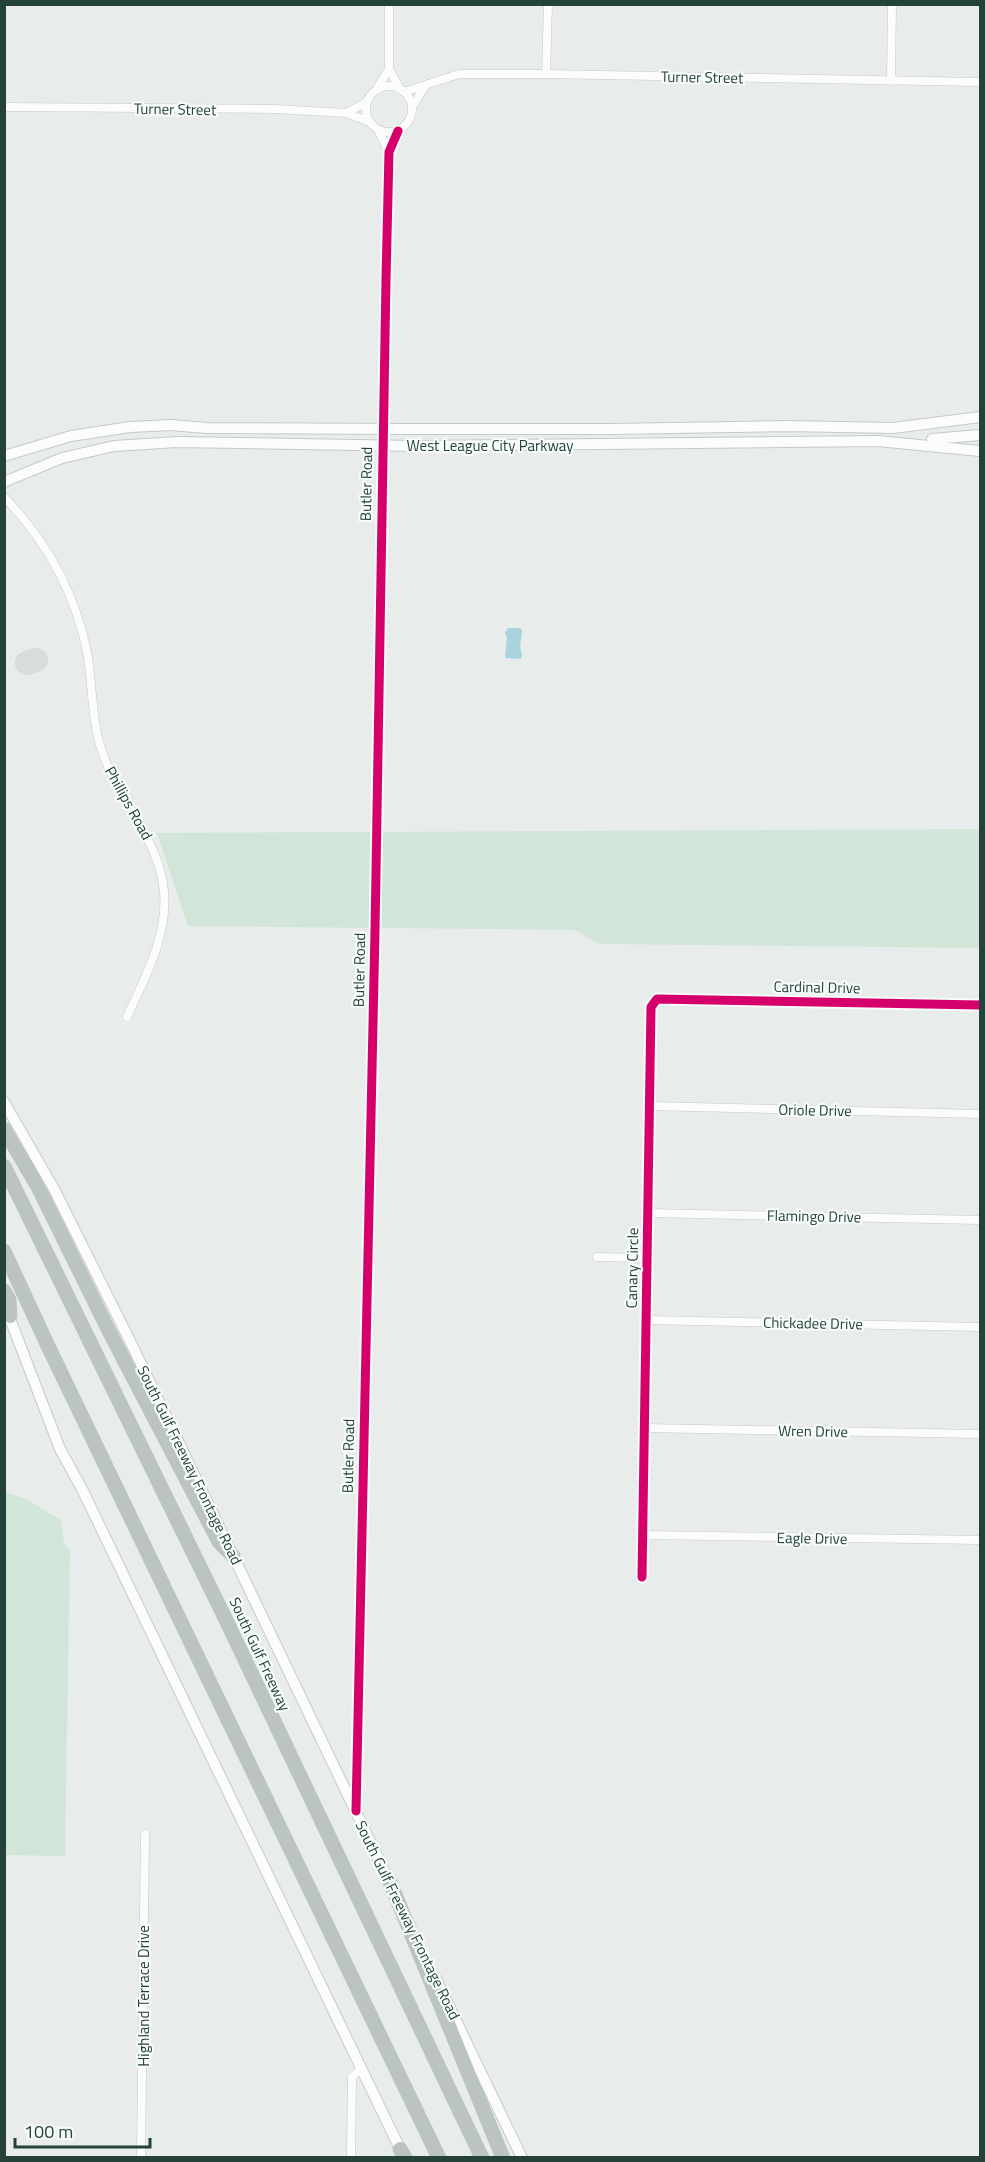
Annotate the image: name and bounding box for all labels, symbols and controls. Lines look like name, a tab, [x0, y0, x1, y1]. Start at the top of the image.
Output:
street label: Turner Street	[661, 65, 744, 89]
street label: Turner Street	[134, 97, 217, 121]
street label: West League City Parkway	[407, 434, 573, 457]
street label: Butler Road	[354, 447, 378, 521]
street label: Phillips Road	[99, 762, 159, 844]
street label: Butler Road	[347, 933, 371, 1007]
street label: Cardinal Drive	[773, 975, 861, 999]
street label: Oriole Drive	[778, 1098, 852, 1122]
street label: Flamingo Drive	[767, 1204, 861, 1228]
street label: Canary Circle	[620, 1227, 644, 1309]
street label: Chickadee Drive	[763, 1311, 863, 1335]
street label: South Gulf Freeway Frontage Road	[132, 1362, 248, 1568]
street label: Butler Road	[336, 1419, 360, 1493]
street label: Wren Drive	[778, 1419, 848, 1443]
street label: Eagle Drive	[776, 1526, 848, 1550]
street label: South Gulf Freeway	[224, 1593, 296, 1715]
street label: South Gulf Freeway Frontage Road	[350, 1817, 466, 2023]
street label: Highland Terrace Drive	[132, 1925, 155, 2067]
scale bar	[15, 2111, 150, 2149]
text: 100 m	[24, 2118, 73, 2145]

